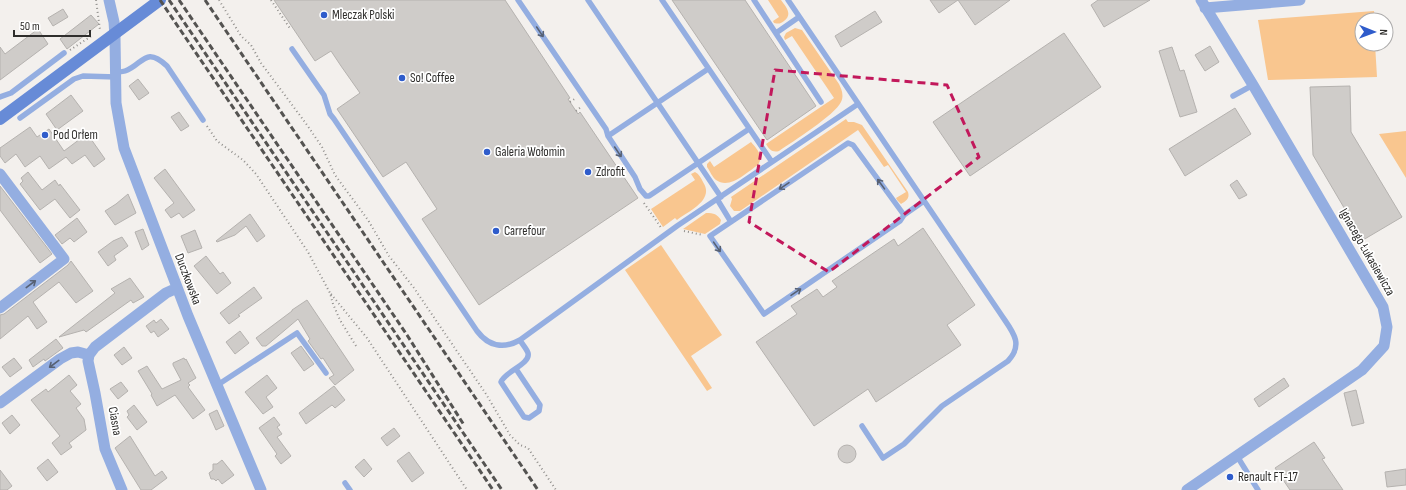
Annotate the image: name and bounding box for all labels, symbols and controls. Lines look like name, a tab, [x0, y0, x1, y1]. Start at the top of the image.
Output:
place label: Mleczak Polski	[332, 7, 395, 23]
marker: Mleczak Polski	[319, 10, 329, 20]
scale bar	[14, 12, 90, 38]
north arrow	[1354, 12, 1394, 52]
text: 50 m	[20, 19, 40, 34]
one-way arrow	[536, 26, 544, 37]
text: N	[1377, 29, 1390, 35]
place label: So! Coffee	[410, 70, 455, 86]
marker: So! Coffee	[397, 73, 407, 83]
place label: Pod Orłem	[53, 127, 98, 143]
marker: Pod Orłem	[40, 130, 50, 140]
place label: Galeria Wołomin	[495, 144, 565, 160]
marker: Galeria Wołomin	[482, 147, 492, 157]
one-way arrow	[614, 147, 623, 158]
place label: Zdrofit	[596, 164, 625, 180]
marker: Zdrofit	[583, 167, 593, 177]
one-way arrow	[877, 178, 885, 189]
one-way arrow	[779, 182, 790, 190]
street label: Ignacego Łukasiewicza	[1335, 205, 1399, 299]
place label: Carrefour	[504, 223, 546, 239]
marker: Carrefour	[491, 226, 501, 236]
one-way arrow	[713, 241, 721, 252]
street label: Duczkowska	[171, 251, 205, 307]
one-way arrow	[25, 280, 36, 288]
one-way arrow	[790, 288, 801, 296]
one-way arrow	[48, 359, 59, 368]
street label: Ciasna	[105, 405, 125, 437]
place label: Renault FT-17	[1238, 469, 1299, 485]
marker: Renault FT-17	[1225, 472, 1235, 482]

